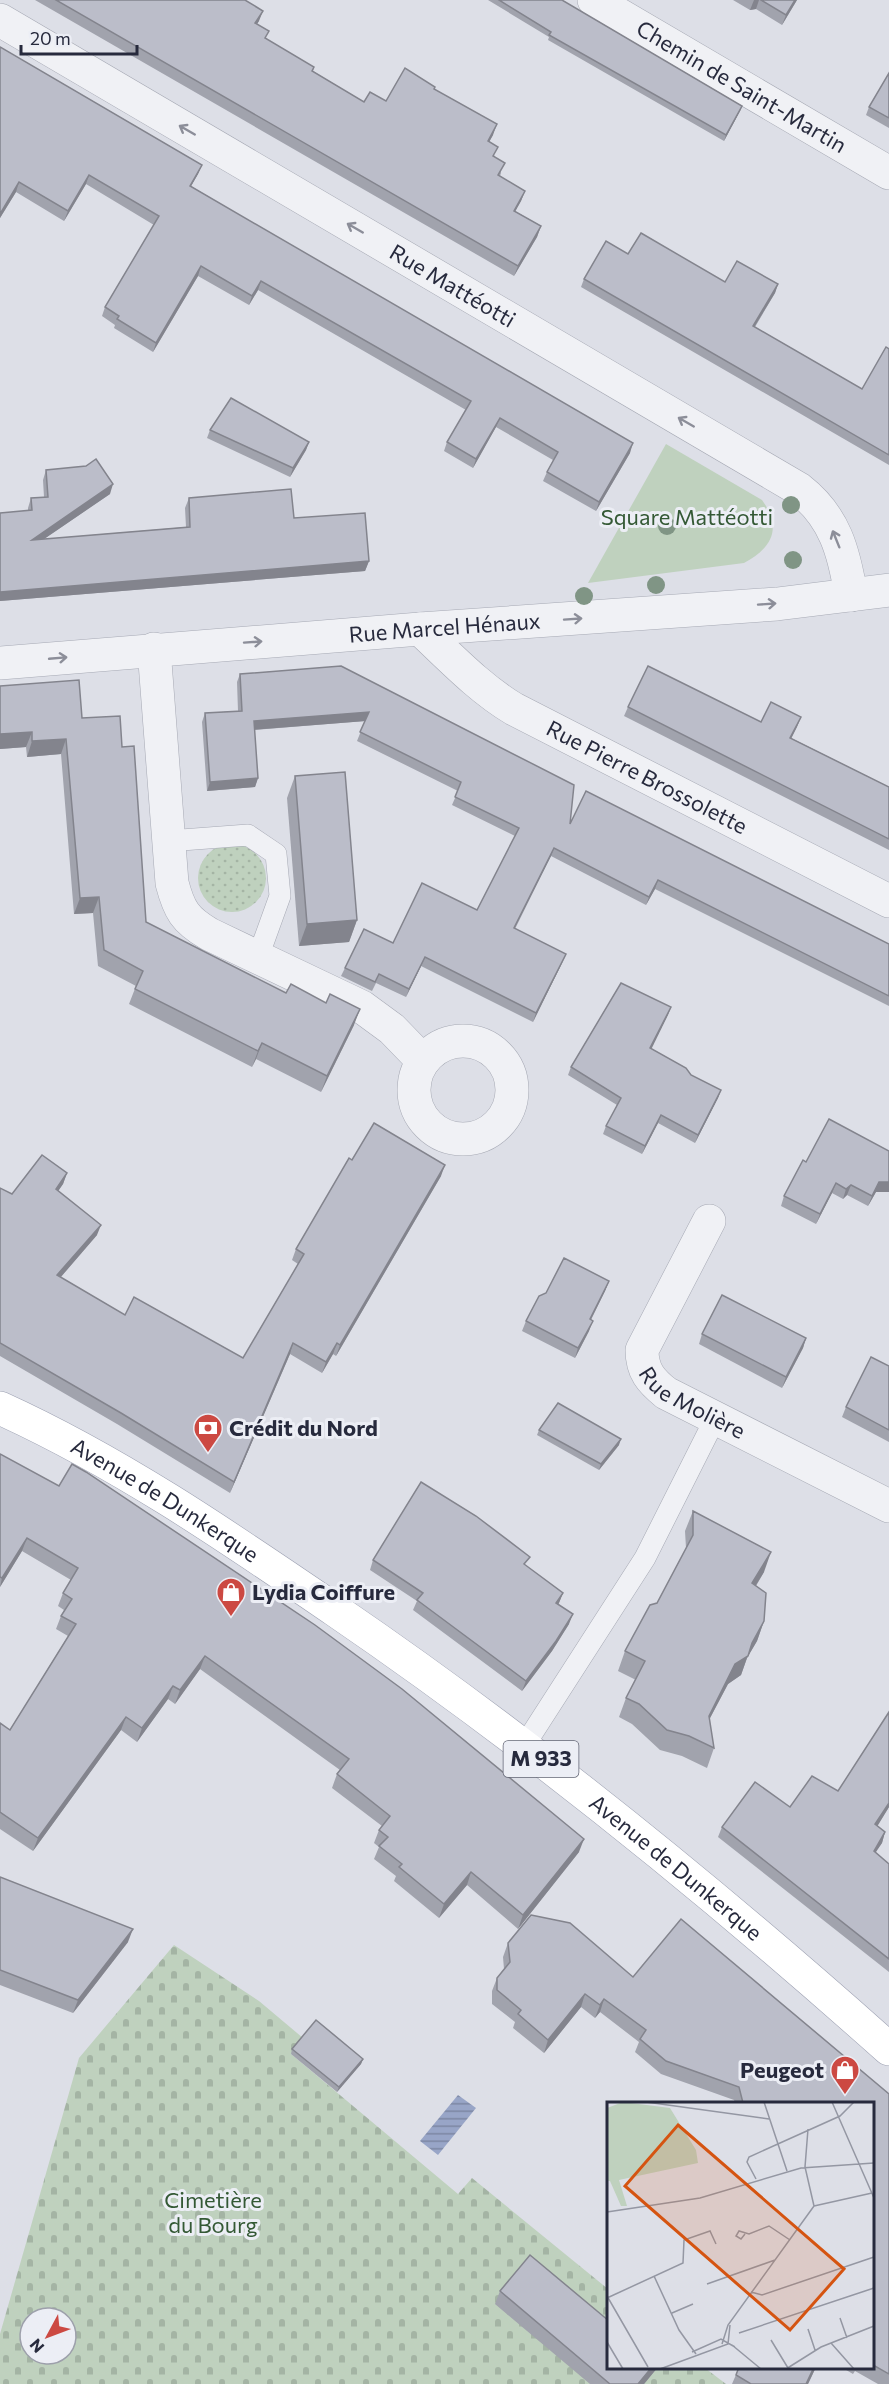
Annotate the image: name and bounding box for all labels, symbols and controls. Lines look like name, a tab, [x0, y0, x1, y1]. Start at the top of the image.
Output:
street label: Chemin de Saint-Martin	[632, 14, 852, 158]
scale bar	[21, 18, 136, 56]
text: 20 m	[30, 27, 71, 49]
one-way arrow	[179, 123, 196, 135]
one-way arrow	[347, 222, 364, 234]
street label: Rue Mattéotti	[385, 238, 521, 333]
one-way arrow	[678, 416, 695, 428]
park label: Square Mattéotti	[601, 503, 773, 530]
one-way arrow	[830, 530, 841, 549]
one-way arrow	[757, 599, 777, 610]
street label: Rue Marcel Hénaux	[348, 607, 542, 648]
one-way arrow	[562, 613, 582, 624]
one-way arrow	[242, 636, 262, 647]
one-way arrow	[48, 652, 68, 663]
street label: Rue Pierre Brossolette	[542, 714, 752, 839]
street label: Rue Molière	[634, 1361, 750, 1444]
bank icon: Crédit du Nord	[192, 1412, 224, 1454]
place label: Crédit du Nord	[229, 1414, 378, 1441]
street label: Avenue de Dunkerque	[67, 1432, 264, 1567]
shop icon: Lydia Coiffure	[215, 1576, 247, 1618]
place label: Lydia Coiffure	[252, 1578, 395, 1605]
road number: M 933	[504, 1741, 578, 1777]
street label: Avenue de Dunkerque	[584, 1788, 768, 1946]
shop icon: Peugeot	[829, 2054, 861, 2096]
place label: Peugeot	[740, 2056, 824, 2083]
inset map	[607, 2102, 874, 2369]
park label: Cimetière du Bourg	[164, 2186, 262, 2238]
north arrow	[18, 2306, 78, 2366]
text: N	[25, 2335, 47, 2357]

